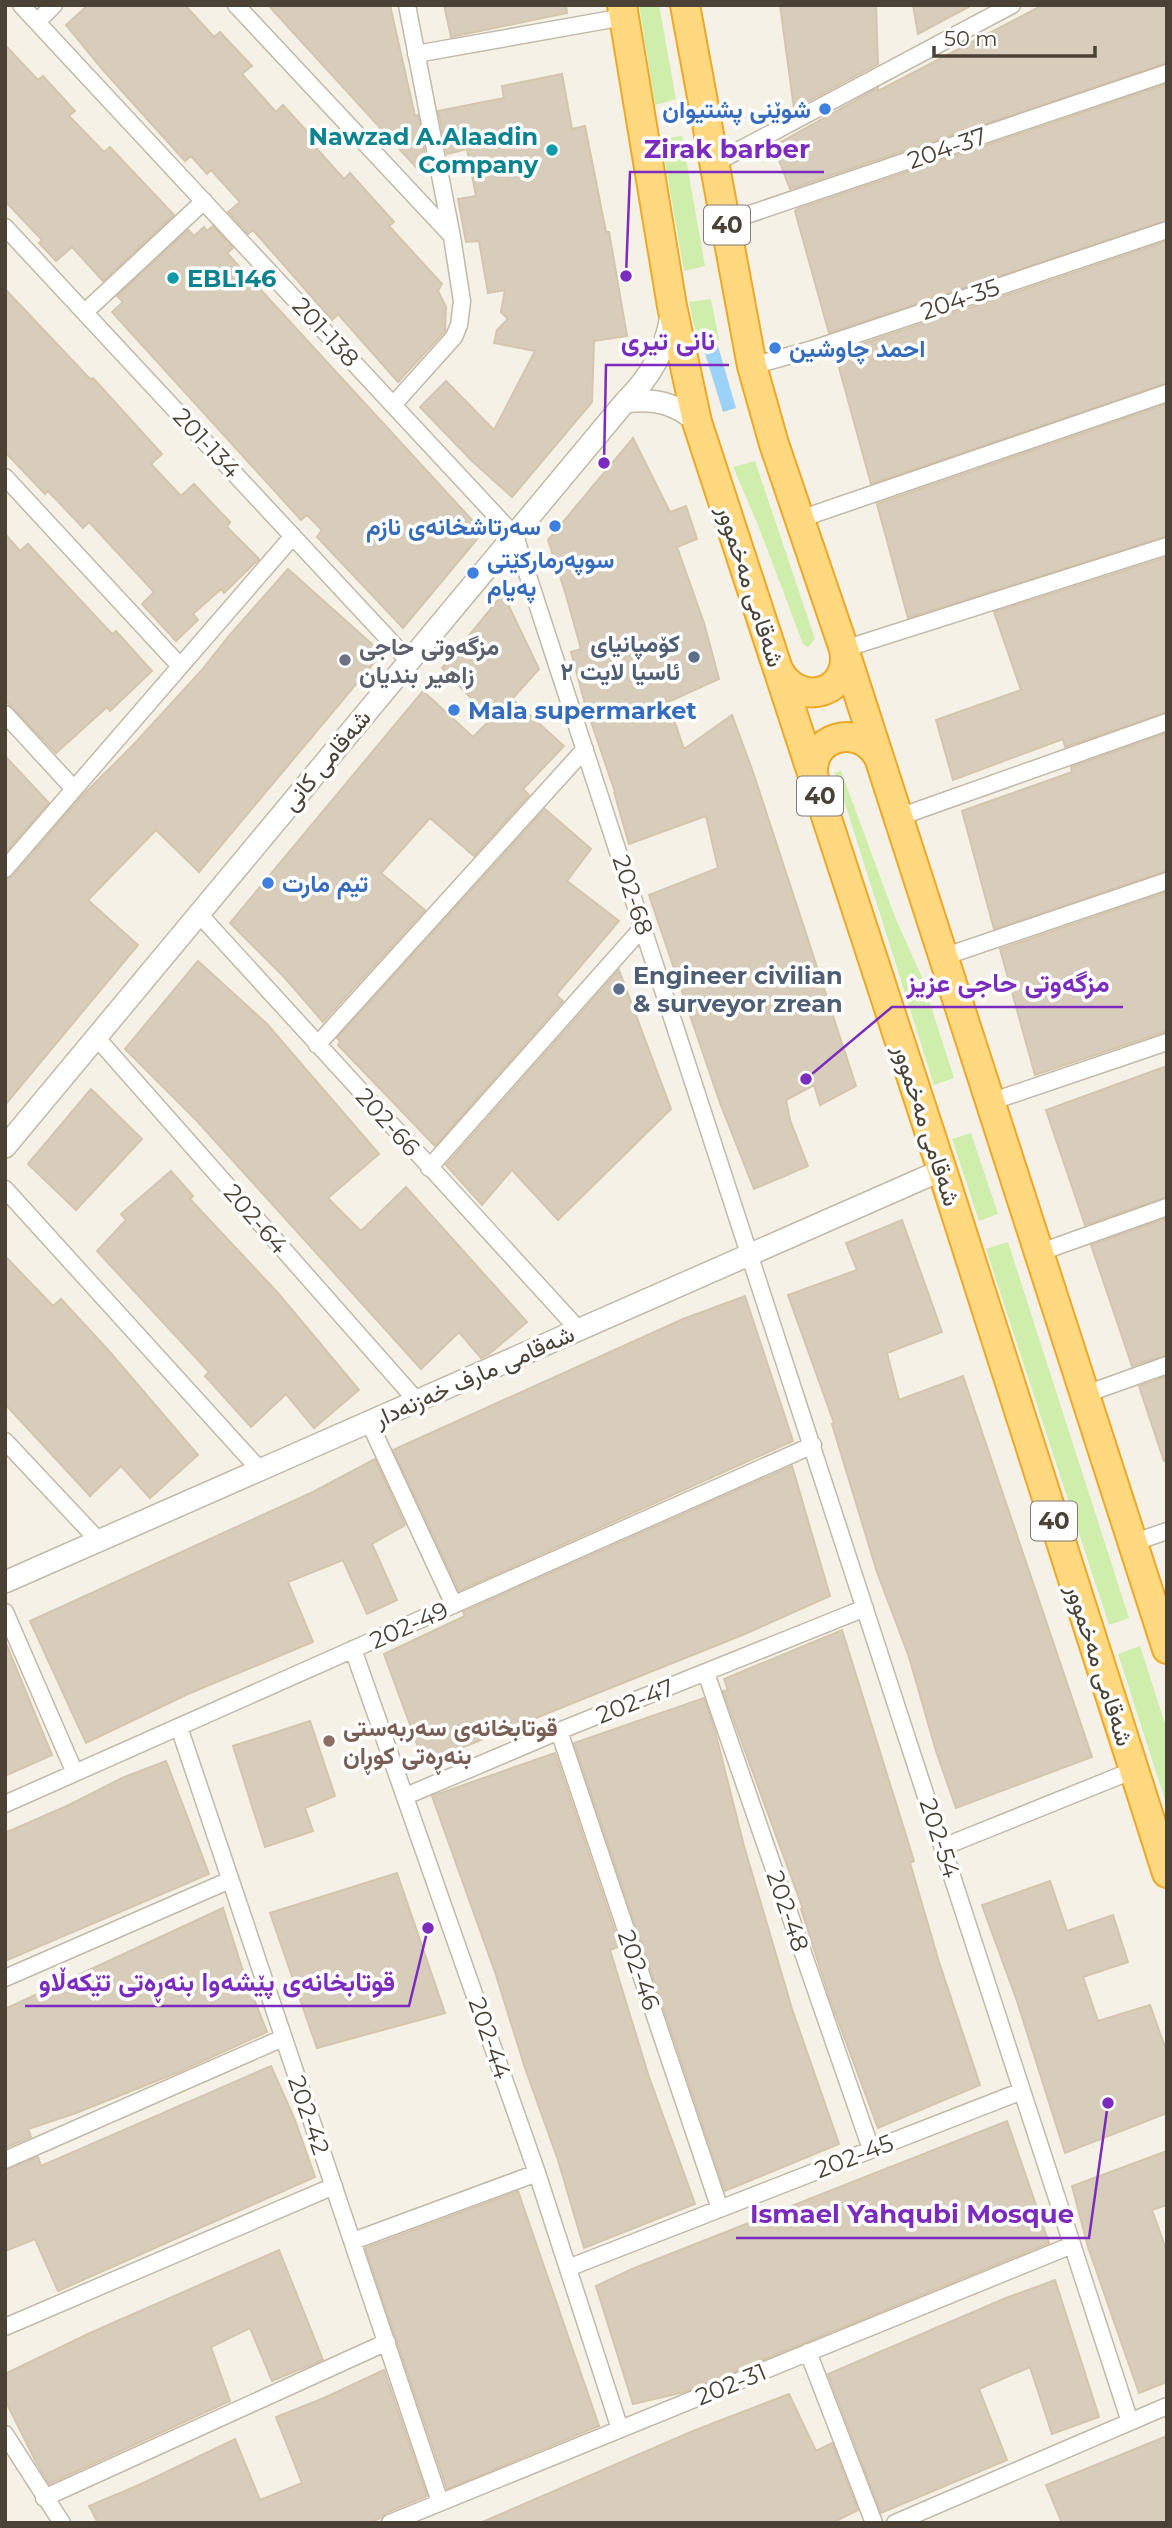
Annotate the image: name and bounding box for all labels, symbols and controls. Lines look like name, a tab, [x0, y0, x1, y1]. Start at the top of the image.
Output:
scale bar	[934, 14, 1095, 58]
text: 50 m	[944, 26, 998, 51]
place label: شوێنی پشتیوان	[662, 95, 811, 126]
marker: شوێنی پشتیوان	[817, 101, 833, 117]
street label: 204-37	[904, 121, 990, 175]
place label: Nawzad A.Alaadin Company	[309, 122, 539, 179]
callout: Zirak barber	[630, 125, 824, 172]
text: Zirak barber	[644, 133, 810, 165]
marker: Nawzad A.Alaadin Company	[544, 142, 560, 158]
road number: 40	[704, 206, 750, 244]
place label: EBL146	[187, 264, 276, 293]
marker: EBL146	[165, 270, 181, 286]
street label: 204-35	[917, 272, 1003, 326]
street label: 201-138	[287, 291, 365, 373]
callout: نانی تیری	[606, 318, 729, 365]
text: نانی تیری	[621, 325, 715, 357]
place label: احمد چاوشين	[789, 334, 925, 365]
marker: احمد چاوشين	[767, 340, 783, 356]
street label: 201-134	[167, 402, 247, 484]
street label: شەقامی مەخموور	[710, 500, 791, 671]
place label: سەرتاشخانەی نازم	[366, 512, 541, 543]
marker: سەرتاشخانەی نازم	[547, 518, 563, 534]
place label: سوپەرماركێتی پەیام	[487, 545, 614, 604]
marker: سوپەرماركێتی پەیام	[465, 565, 481, 581]
place label: کۆمپانیای ئاسیا لایت ٢	[560, 629, 680, 686]
place label: مزگەوتی حاجی زاهیر بندیان	[359, 632, 499, 690]
marker: کۆمپانیای ئاسیا لایت ٢	[686, 649, 702, 665]
marker: مزگەوتی حاجی زاهیر بندیان	[337, 652, 353, 668]
place label: Mala supermarket	[468, 696, 697, 725]
marker: Mala supermarket	[446, 702, 462, 718]
street label: شەقامی کانی	[275, 704, 377, 816]
road number: 40	[797, 776, 843, 816]
street label: 202-68	[607, 851, 659, 939]
place label: تيم مارت	[282, 869, 368, 900]
marker: تيم مارت	[260, 875, 276, 891]
callout: مزگەوتی حاجی عزیز	[892, 960, 1123, 1007]
place label: Engineer civilian & surveyor zrean	[633, 961, 843, 1018]
text: مزگەوتی حاجی عزیز	[905, 967, 1110, 999]
marker: Engineer civilian & surveyor zrean	[611, 981, 627, 997]
street label: شەقامی مەخموور	[886, 1039, 967, 1210]
street label: 202-66	[350, 1082, 426, 1162]
street label: 202-64	[218, 1178, 294, 1260]
street label: شەقامی مارف خەزنەدار	[368, 1319, 579, 1435]
road number: 40	[1031, 1502, 1077, 1540]
street label: شەقامی مەخموور	[1059, 1579, 1140, 1750]
street label: 202-49	[365, 1595, 453, 1655]
street label: 202-47	[592, 1672, 678, 1730]
place label: قوتابخانەی سەربەستی بنەڕەتی کوڕان	[343, 1713, 558, 1775]
marker: قوتابخانەی سەربەستی بنەڕەتی کوڕان	[321, 1733, 337, 1749]
street label: 202-54	[914, 1795, 966, 1881]
street label: 202-48	[761, 1867, 815, 1955]
street label: 202-46	[612, 1926, 666, 2014]
callout: قوتابخانەی پێشەوا بنەڕەتی تێکەڵاو	[25, 1959, 409, 2006]
text: قوتابخانەی پێشەوا بنەڕەتی تێکەڵاو	[39, 1966, 395, 2003]
street label: 202-44	[463, 1994, 517, 2083]
street label: 202-42	[282, 2072, 336, 2158]
street label: 202-45	[811, 2128, 897, 2184]
callout: Ismael Yahqubi Mosque	[736, 2191, 1089, 2238]
text: Ismael Yahqubi Mosque	[750, 2198, 1074, 2230]
street label: 202-31	[691, 2357, 771, 2411]

